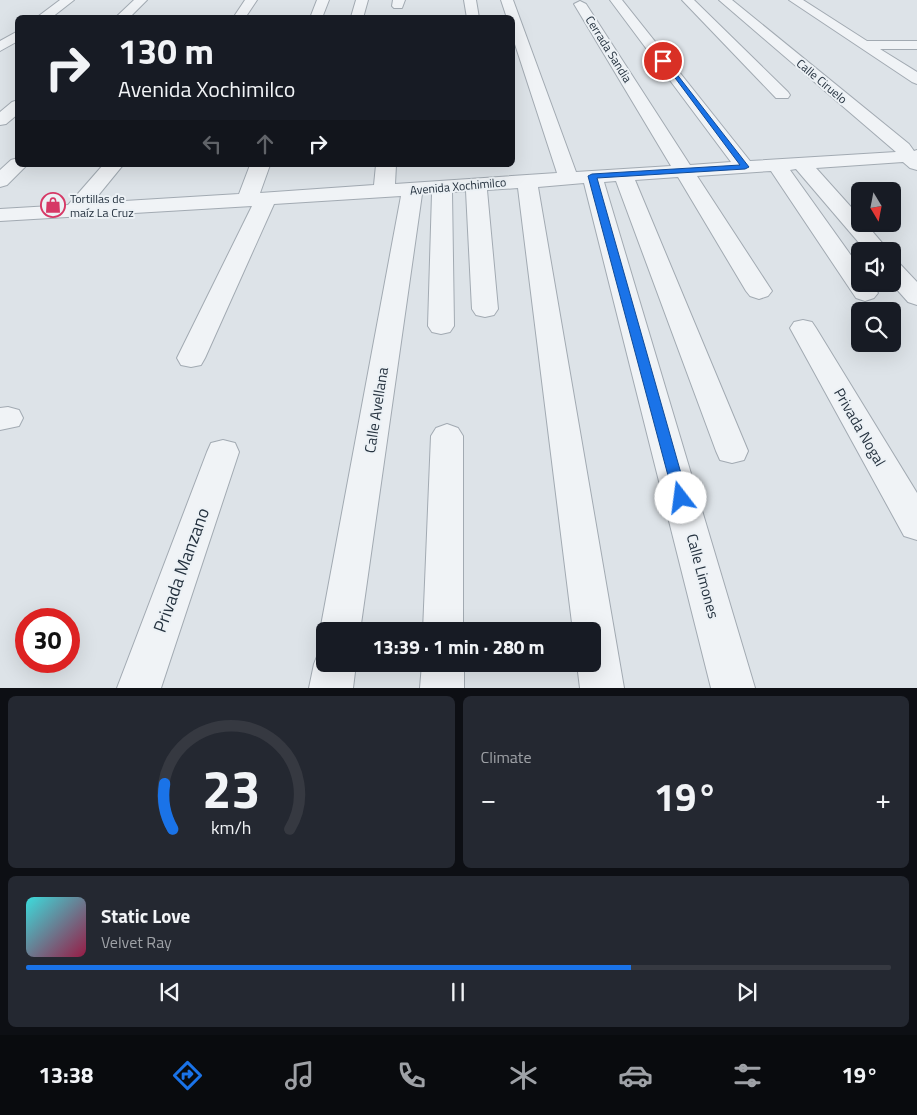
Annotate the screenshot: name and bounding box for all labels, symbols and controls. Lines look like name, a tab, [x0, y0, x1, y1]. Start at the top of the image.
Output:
street label: Cerrada Sandia	[581, 12, 637, 86]
text: 130 m	[118, 24, 214, 78]
icon: right	[35, 35, 100, 100]
pin	[642, 40, 684, 82]
icon: arrive	[649, 47, 677, 75]
street label: Calle Ciruelo	[792, 54, 852, 108]
text: Avenida Xochimilco	[118, 72, 295, 106]
icon: left	[198, 130, 226, 158]
icon: ahead	[251, 130, 279, 158]
icon: right	[304, 130, 332, 158]
street label: Avenida Xochimilco	[409, 172, 507, 200]
north arrow	[851, 182, 901, 232]
map controls	[851, 182, 901, 352]
place label: Tortillas de maíz La Cruz	[70, 189, 134, 222]
shop icon: Tortillas de maíz La Cruz	[40, 192, 66, 218]
button: sound	[851, 242, 901, 292]
button: search	[851, 302, 901, 352]
street label: Calle Avellana	[358, 365, 394, 455]
street label: Privada Nogal	[828, 383, 892, 471]
position arrow	[654, 471, 706, 523]
street label: Privada Manzano	[146, 504, 216, 636]
street label: Calle Limones	[681, 531, 725, 621]
speed limit sign: 30	[15, 608, 80, 673]
text: 13:39 · 1 min · 280 m	[372, 632, 545, 661]
text: Climate	[481, 745, 532, 769]
text: 23	[202, 749, 260, 828]
text: 19°	[654, 768, 718, 826]
text: −	[481, 777, 496, 820]
text: +	[875, 777, 891, 820]
text: km/h	[211, 814, 251, 841]
text: Static Love	[101, 901, 190, 930]
text: Velvet Ray	[101, 930, 172, 954]
icon: previous	[156, 978, 184, 1006]
icon: pause	[444, 978, 472, 1006]
icon: next	[733, 978, 761, 1006]
text: 13:38	[38, 1058, 93, 1092]
icon: directions	[170, 1058, 205, 1093]
icon: music	[282, 1058, 317, 1093]
icon: phone	[394, 1058, 429, 1093]
icon: climate	[506, 1058, 541, 1093]
icon: car	[618, 1058, 653, 1093]
icon: filters	[730, 1058, 765, 1093]
text: 19°	[841, 1058, 878, 1092]

